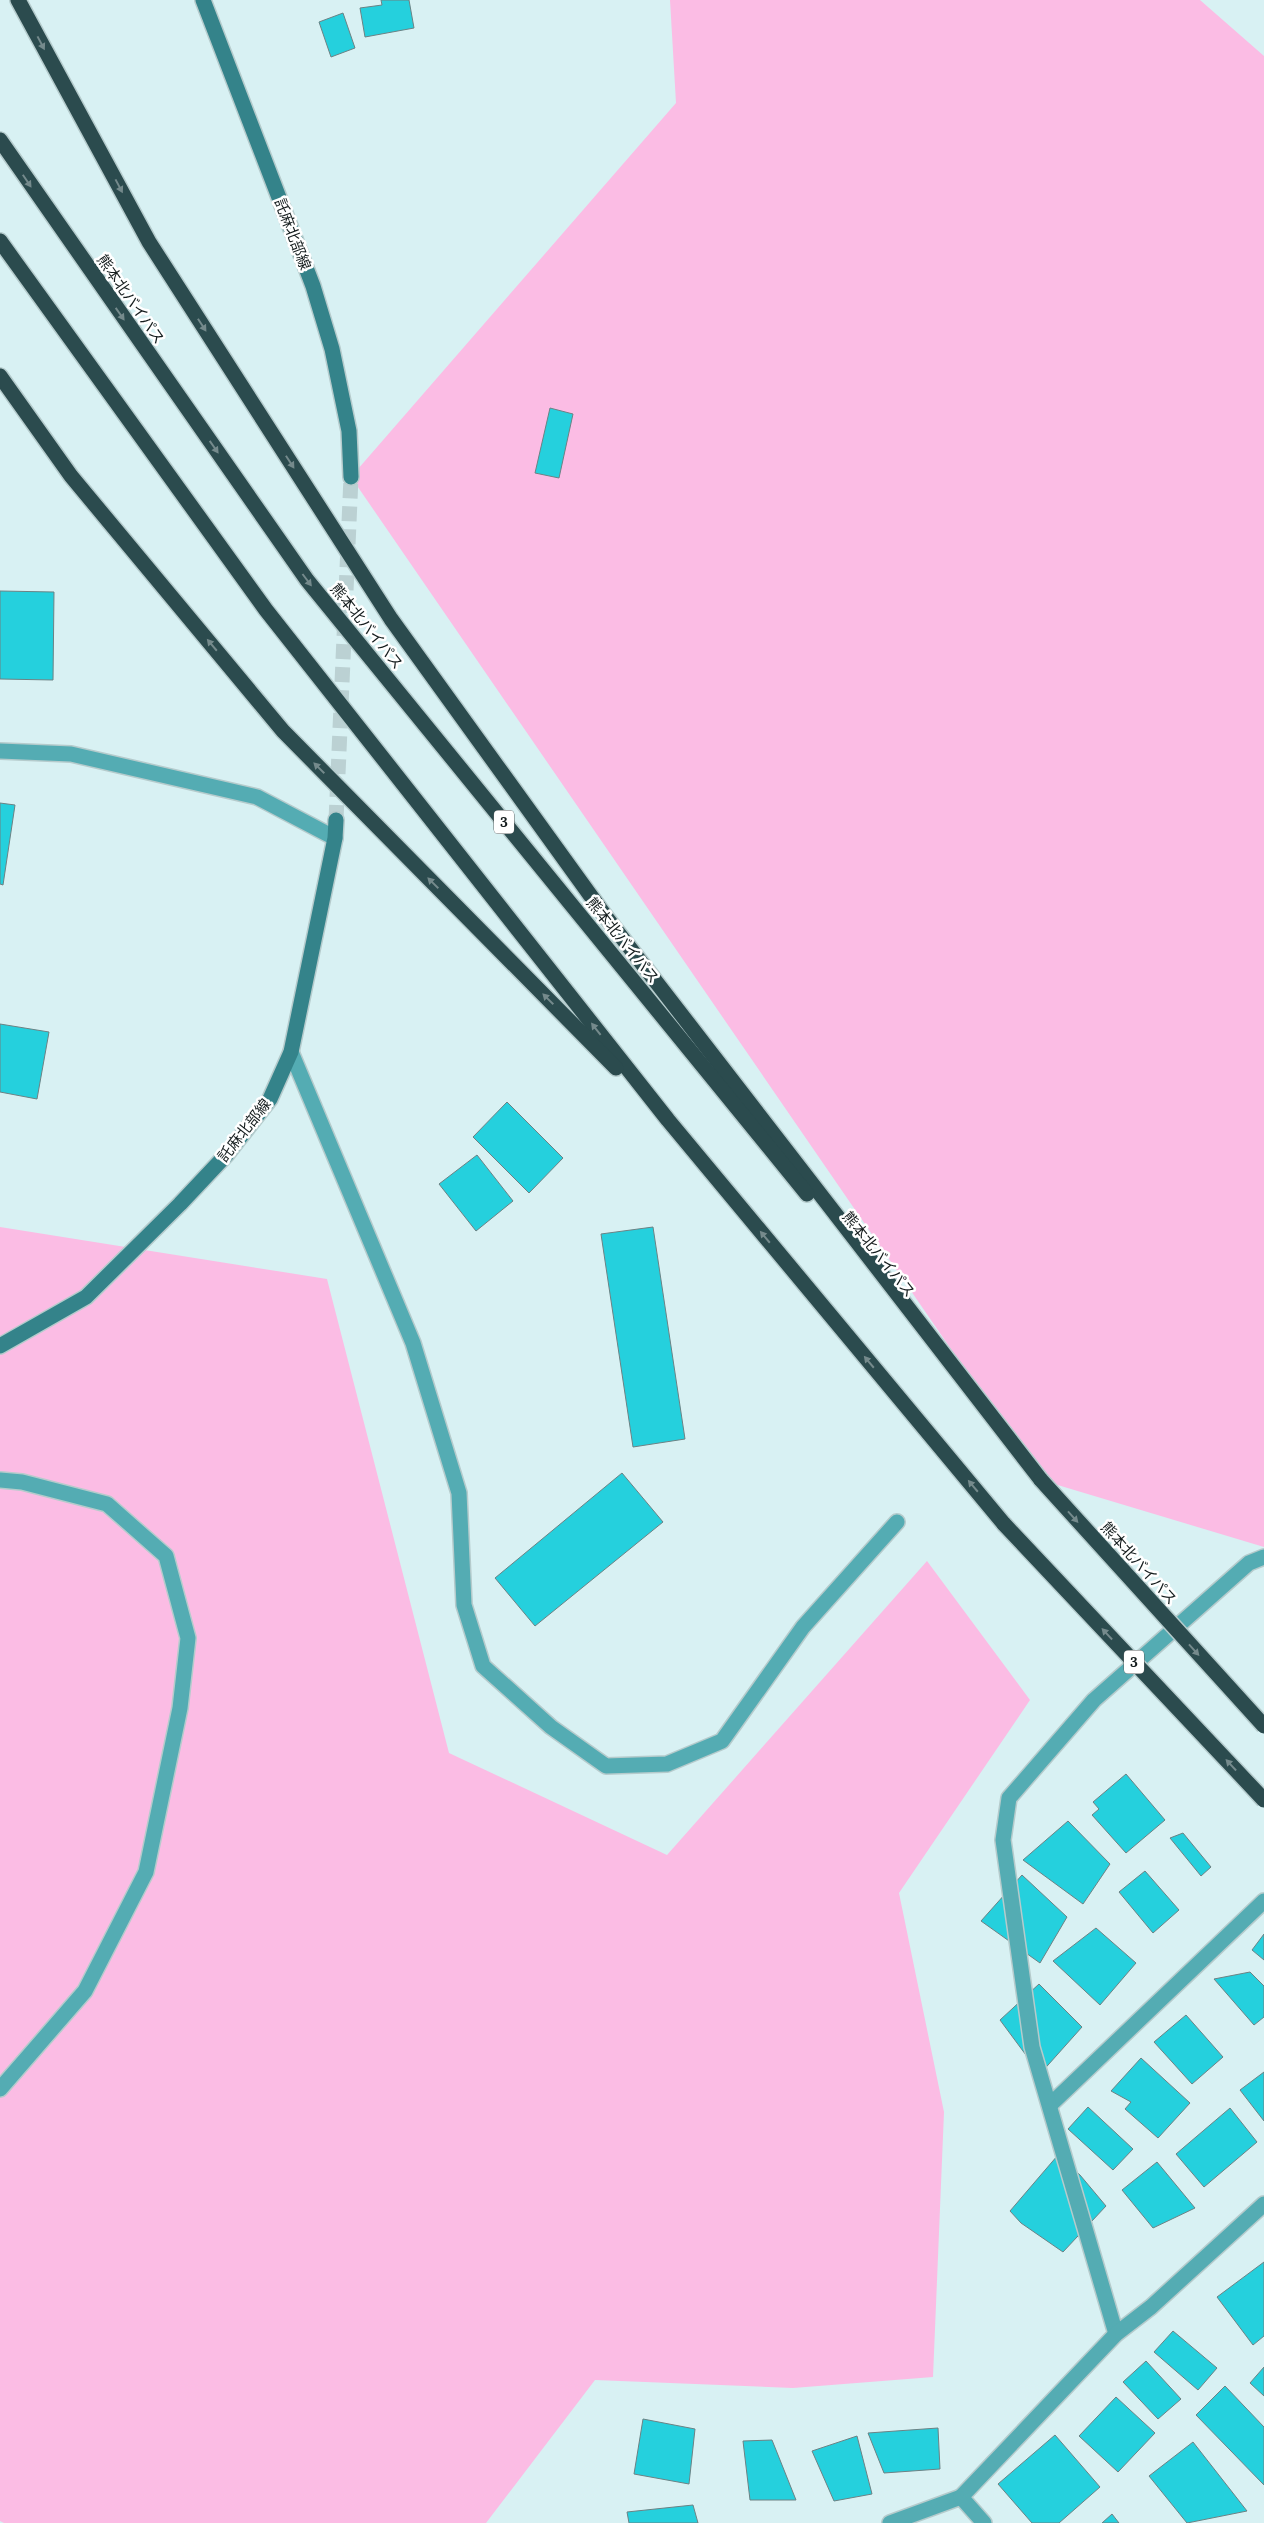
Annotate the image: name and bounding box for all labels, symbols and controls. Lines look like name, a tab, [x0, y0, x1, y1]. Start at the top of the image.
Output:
one-way arrow	[37, 36, 46, 50]
one-way arrow	[22, 174, 32, 188]
one-way arrow	[115, 179, 123, 193]
street label: 託麻北部線	[271, 196, 315, 272]
street label: 熊本北バイパス	[93, 251, 169, 347]
one-way arrow	[115, 307, 125, 321]
one-way arrow	[198, 318, 207, 332]
one-way arrow	[209, 440, 219, 454]
one-way arrow	[285, 455, 295, 469]
one-way arrow	[302, 573, 312, 587]
street label: 熊本北バイパス	[327, 579, 407, 673]
one-way arrow	[206, 640, 218, 652]
one-way arrow	[313, 762, 325, 774]
road number: 3	[494, 810, 514, 834]
one-way arrow	[427, 877, 439, 889]
street label: 熊本北バイパス	[583, 893, 663, 987]
one-way arrow	[542, 993, 554, 1005]
one-way arrow	[591, 1023, 602, 1036]
street label: 託麻北部線	[213, 1095, 275, 1165]
street label: 熊本北バイパス	[839, 1207, 919, 1301]
one-way arrow	[759, 1231, 771, 1243]
one-way arrow	[863, 1356, 875, 1368]
one-way arrow	[968, 1480, 979, 1493]
one-way arrow	[1067, 1510, 1079, 1522]
street label: 熊本北バイパス	[1097, 1518, 1181, 1608]
one-way arrow	[1101, 1628, 1113, 1640]
one-way arrow	[1188, 1644, 1199, 1657]
road number: 3	[1124, 1650, 1144, 1674]
one-way arrow	[1225, 1759, 1237, 1771]

